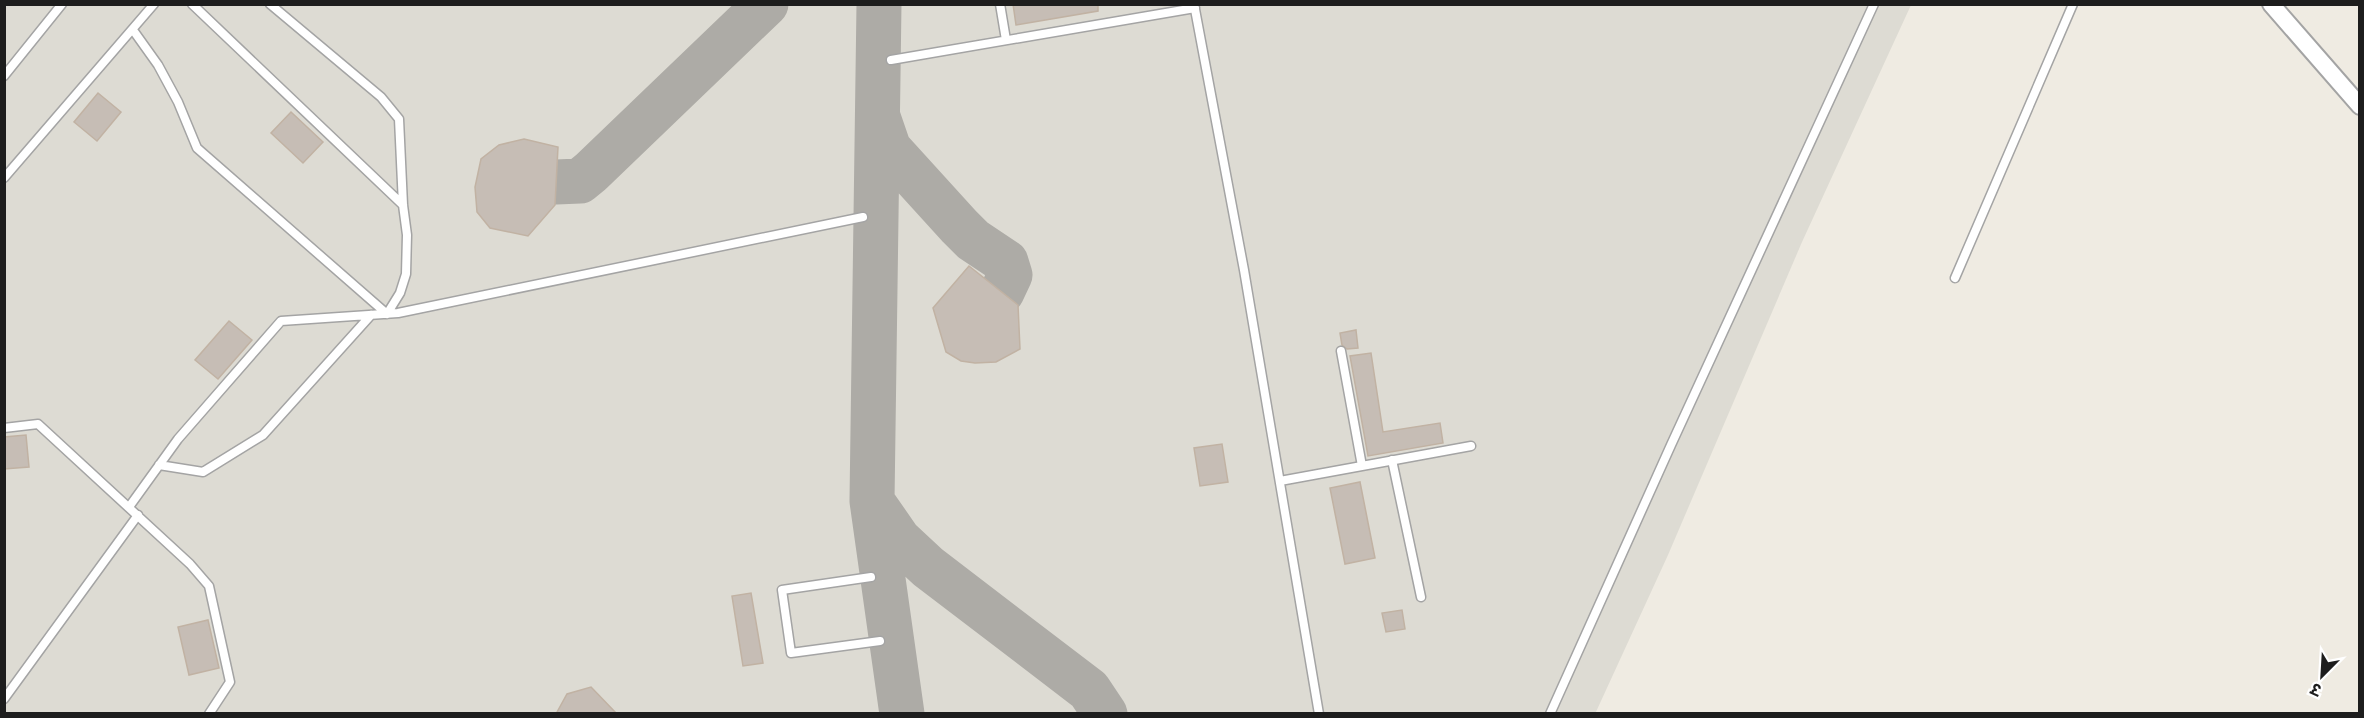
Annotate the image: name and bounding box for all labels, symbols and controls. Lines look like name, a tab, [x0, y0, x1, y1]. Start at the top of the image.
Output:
north arrow	[2292, 646, 2352, 706]
text: उ	[2306, 677, 2326, 702]

